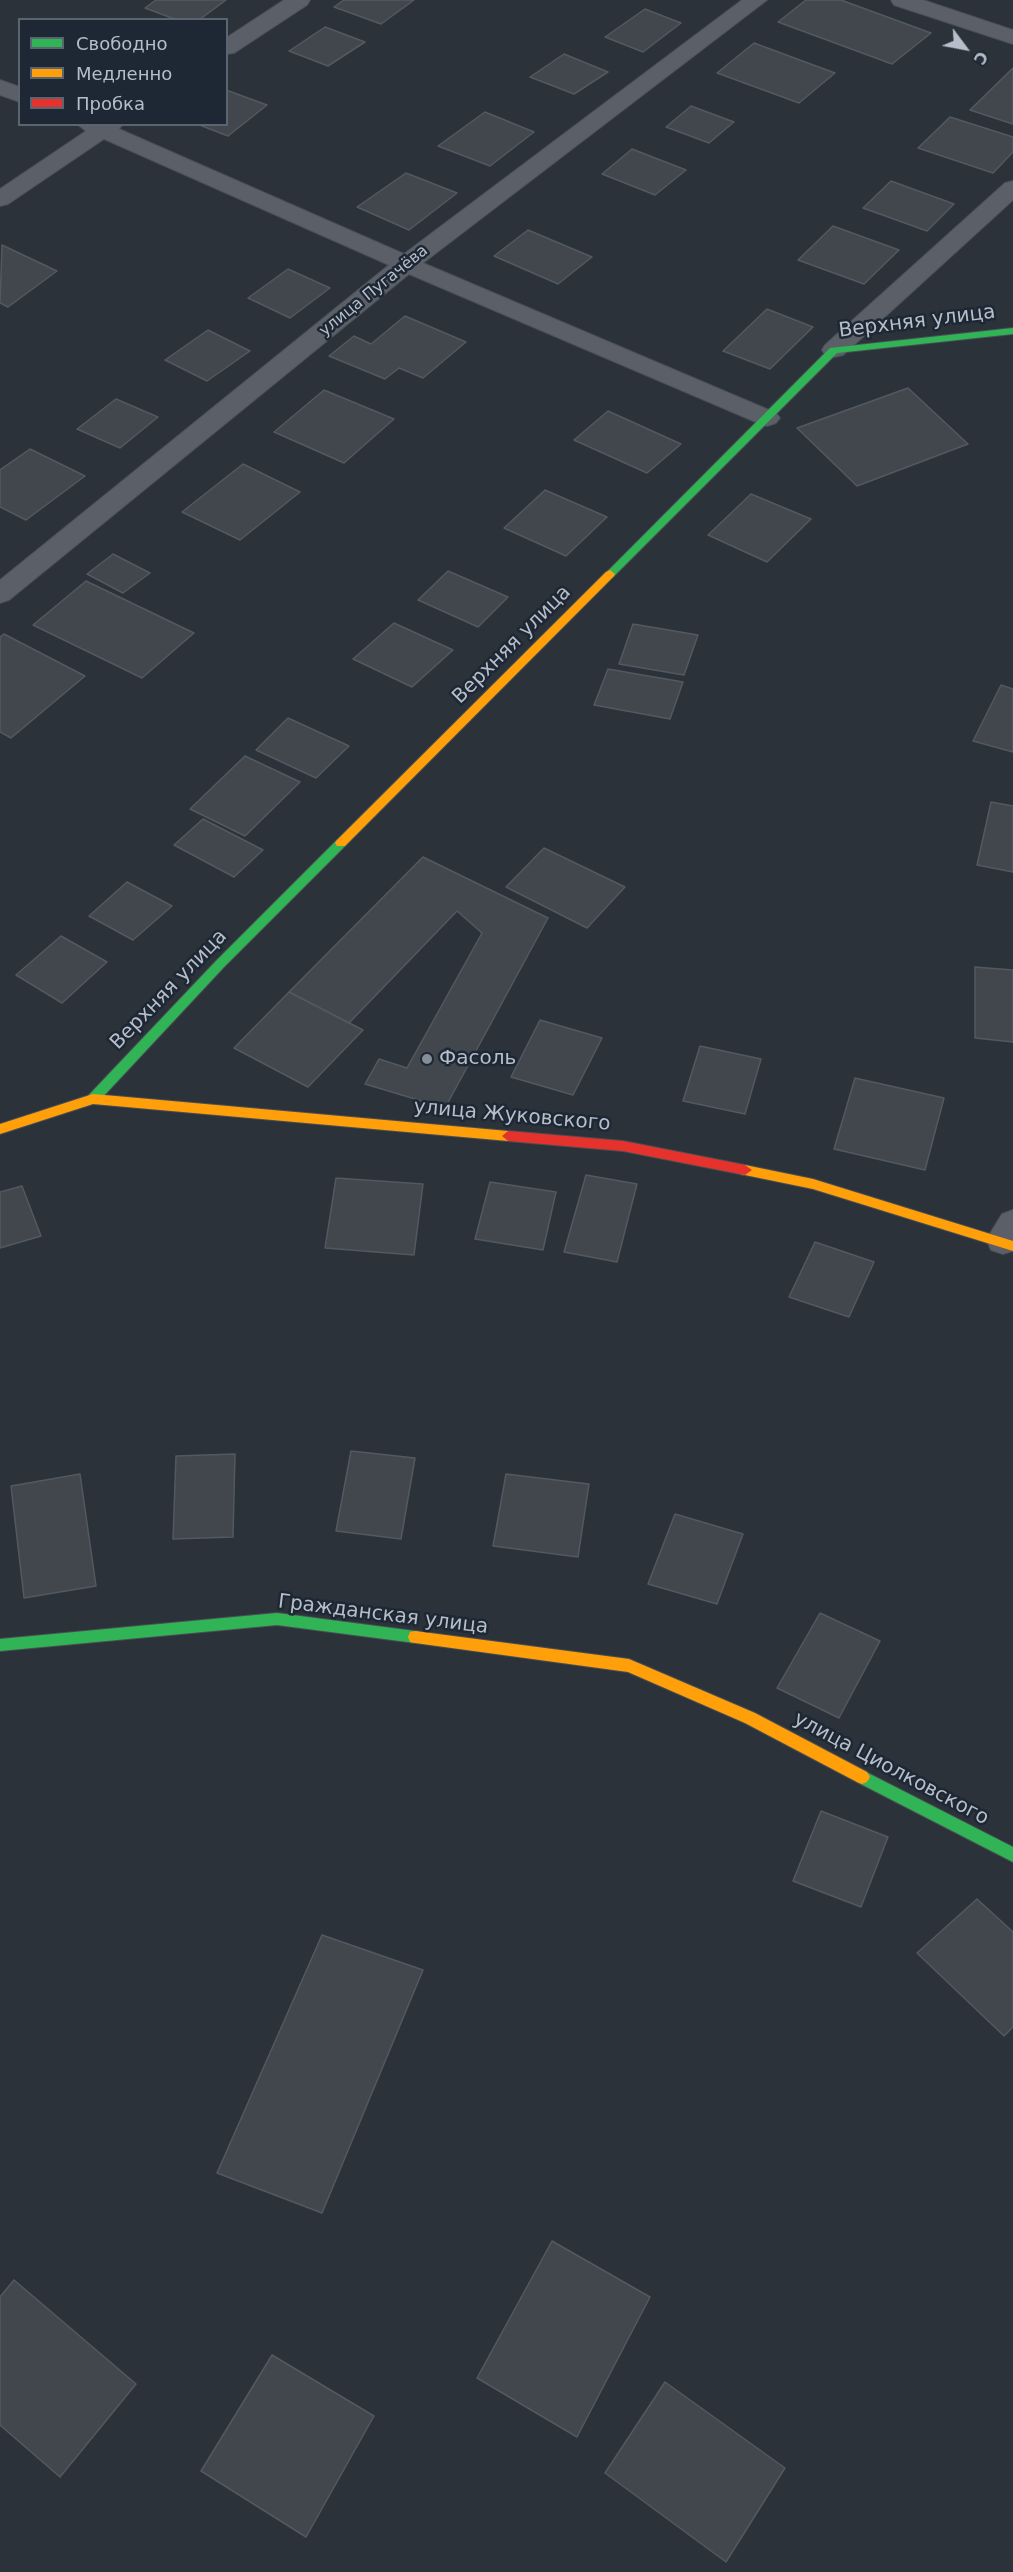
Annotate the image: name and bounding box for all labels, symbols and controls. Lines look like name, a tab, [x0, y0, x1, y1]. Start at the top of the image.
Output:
legend	[18, 18, 228, 126]
north arrow	[935, 18, 995, 78]
text: Свободно	[76, 33, 168, 54]
text: С	[970, 48, 992, 68]
text: Медленно	[76, 63, 172, 84]
text: Пробка	[76, 93, 145, 114]
street label: улица Пугачёва	[316, 241, 432, 341]
street label: Верхняя улица	[837, 300, 997, 344]
street label: Верхняя улица	[448, 581, 576, 709]
street label: Верхняя улица	[106, 925, 232, 1055]
place label: Фасоль	[439, 1047, 516, 1071]
marker: Фасоль	[420, 1052, 434, 1066]
street label: улица Жуковского	[413, 1095, 611, 1137]
street label: Гражданская улица	[277, 1590, 489, 1640]
street label: улица Циолковского	[789, 1707, 993, 1831]

